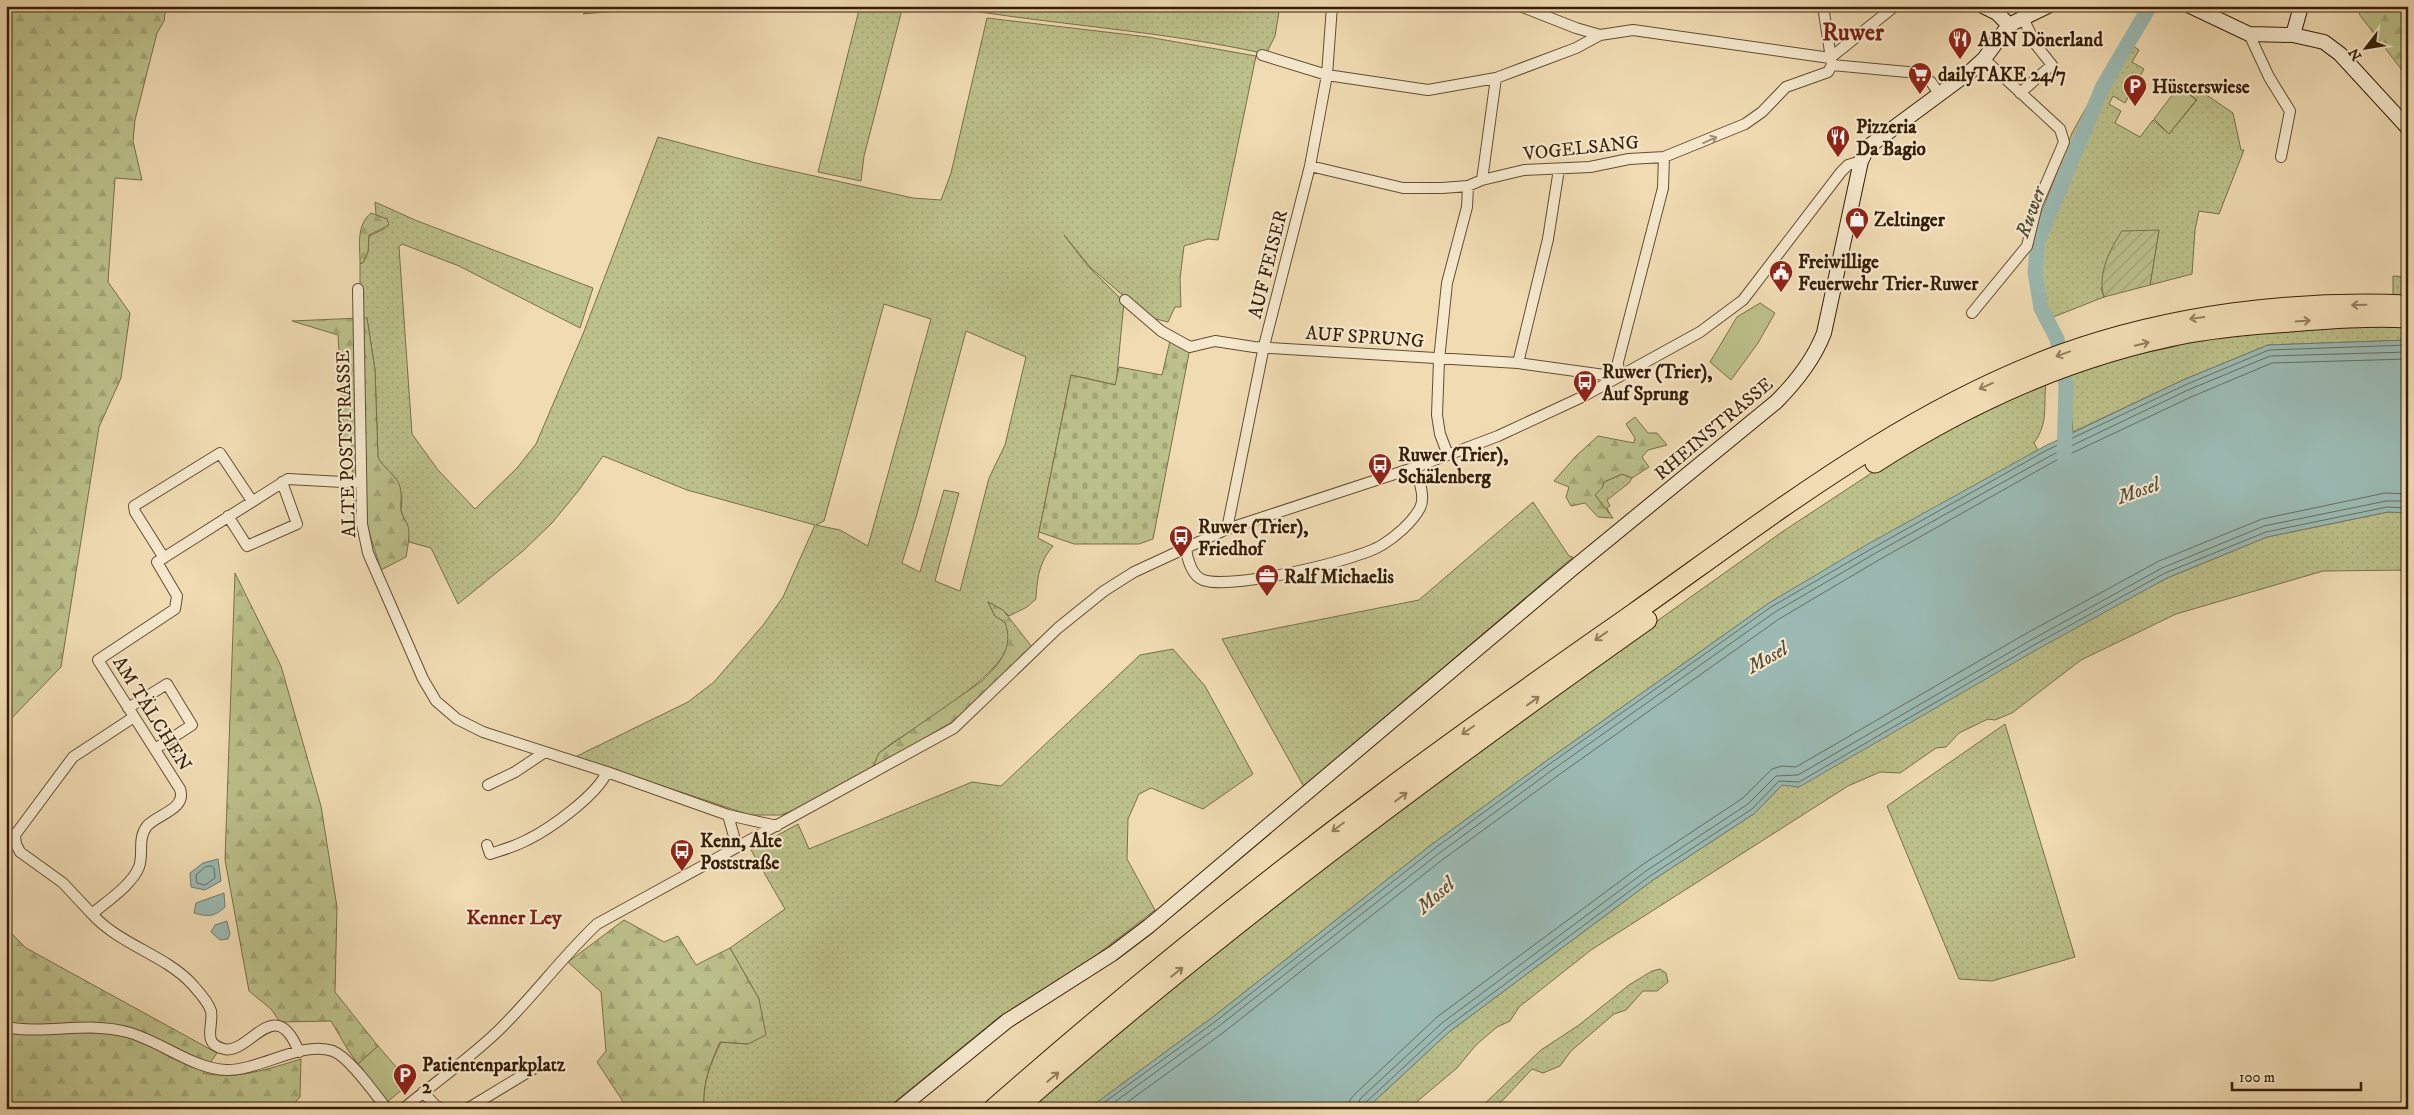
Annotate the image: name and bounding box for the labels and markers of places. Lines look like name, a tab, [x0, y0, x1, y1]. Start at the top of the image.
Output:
restaurant icon: ABN Dönerland	[1947, 26, 1973, 60]
place label: ABN Dönerland	[1977, 29, 2103, 52]
supermarket icon: dailyTAKE 24/7	[1907, 61, 1933, 95]
place label: dailyTAKE 24/7	[1938, 64, 2066, 87]
parking icon: Hüsterswiese	[2122, 73, 2148, 107]
place label: Hüsterswiese	[2152, 76, 2250, 99]
place label: Pizzeria Da Bagio	[1856, 116, 1926, 161]
restaurant icon: Pizzeria Da Bagio	[1825, 124, 1851, 158]
shop icon: Zeltinger	[1844, 206, 1870, 240]
place label: Zeltinger	[1874, 209, 1946, 232]
place label: Freiwillige Feuerwehr Trier-Ruwer	[1798, 251, 1979, 296]
public building icon: Freiwillige Feuerwehr Trier-Ruwer	[1768, 259, 1794, 293]
place label: Ruwer (Trier), Auf Sprung	[1601, 361, 1712, 406]
bus stop icon: Ruwer (Trier), Auf Sprung	[1572, 369, 1598, 403]
place label: Ruwer (Trier), Schälenberg	[1398, 444, 1508, 489]
bus stop icon: Ruwer (Trier), Schälenberg	[1367, 452, 1393, 486]
place label: Ruwer (Trier), Friedhof	[1198, 516, 1308, 561]
bus stop icon: Ruwer (Trier), Friedhof	[1168, 524, 1194, 558]
office icon: Ralf Michaelis	[1254, 563, 1280, 597]
place label: Ralf Michaelis	[1284, 566, 1394, 589]
place label: Kenn, Alte Poststraße	[700, 830, 782, 875]
bus stop icon: Kenn, Alte Poststraße	[669, 838, 695, 872]
place label: Patientenparkplatz 2	[422, 1054, 566, 1099]
parking icon: Patientenparkplatz 2	[392, 1062, 418, 1096]

